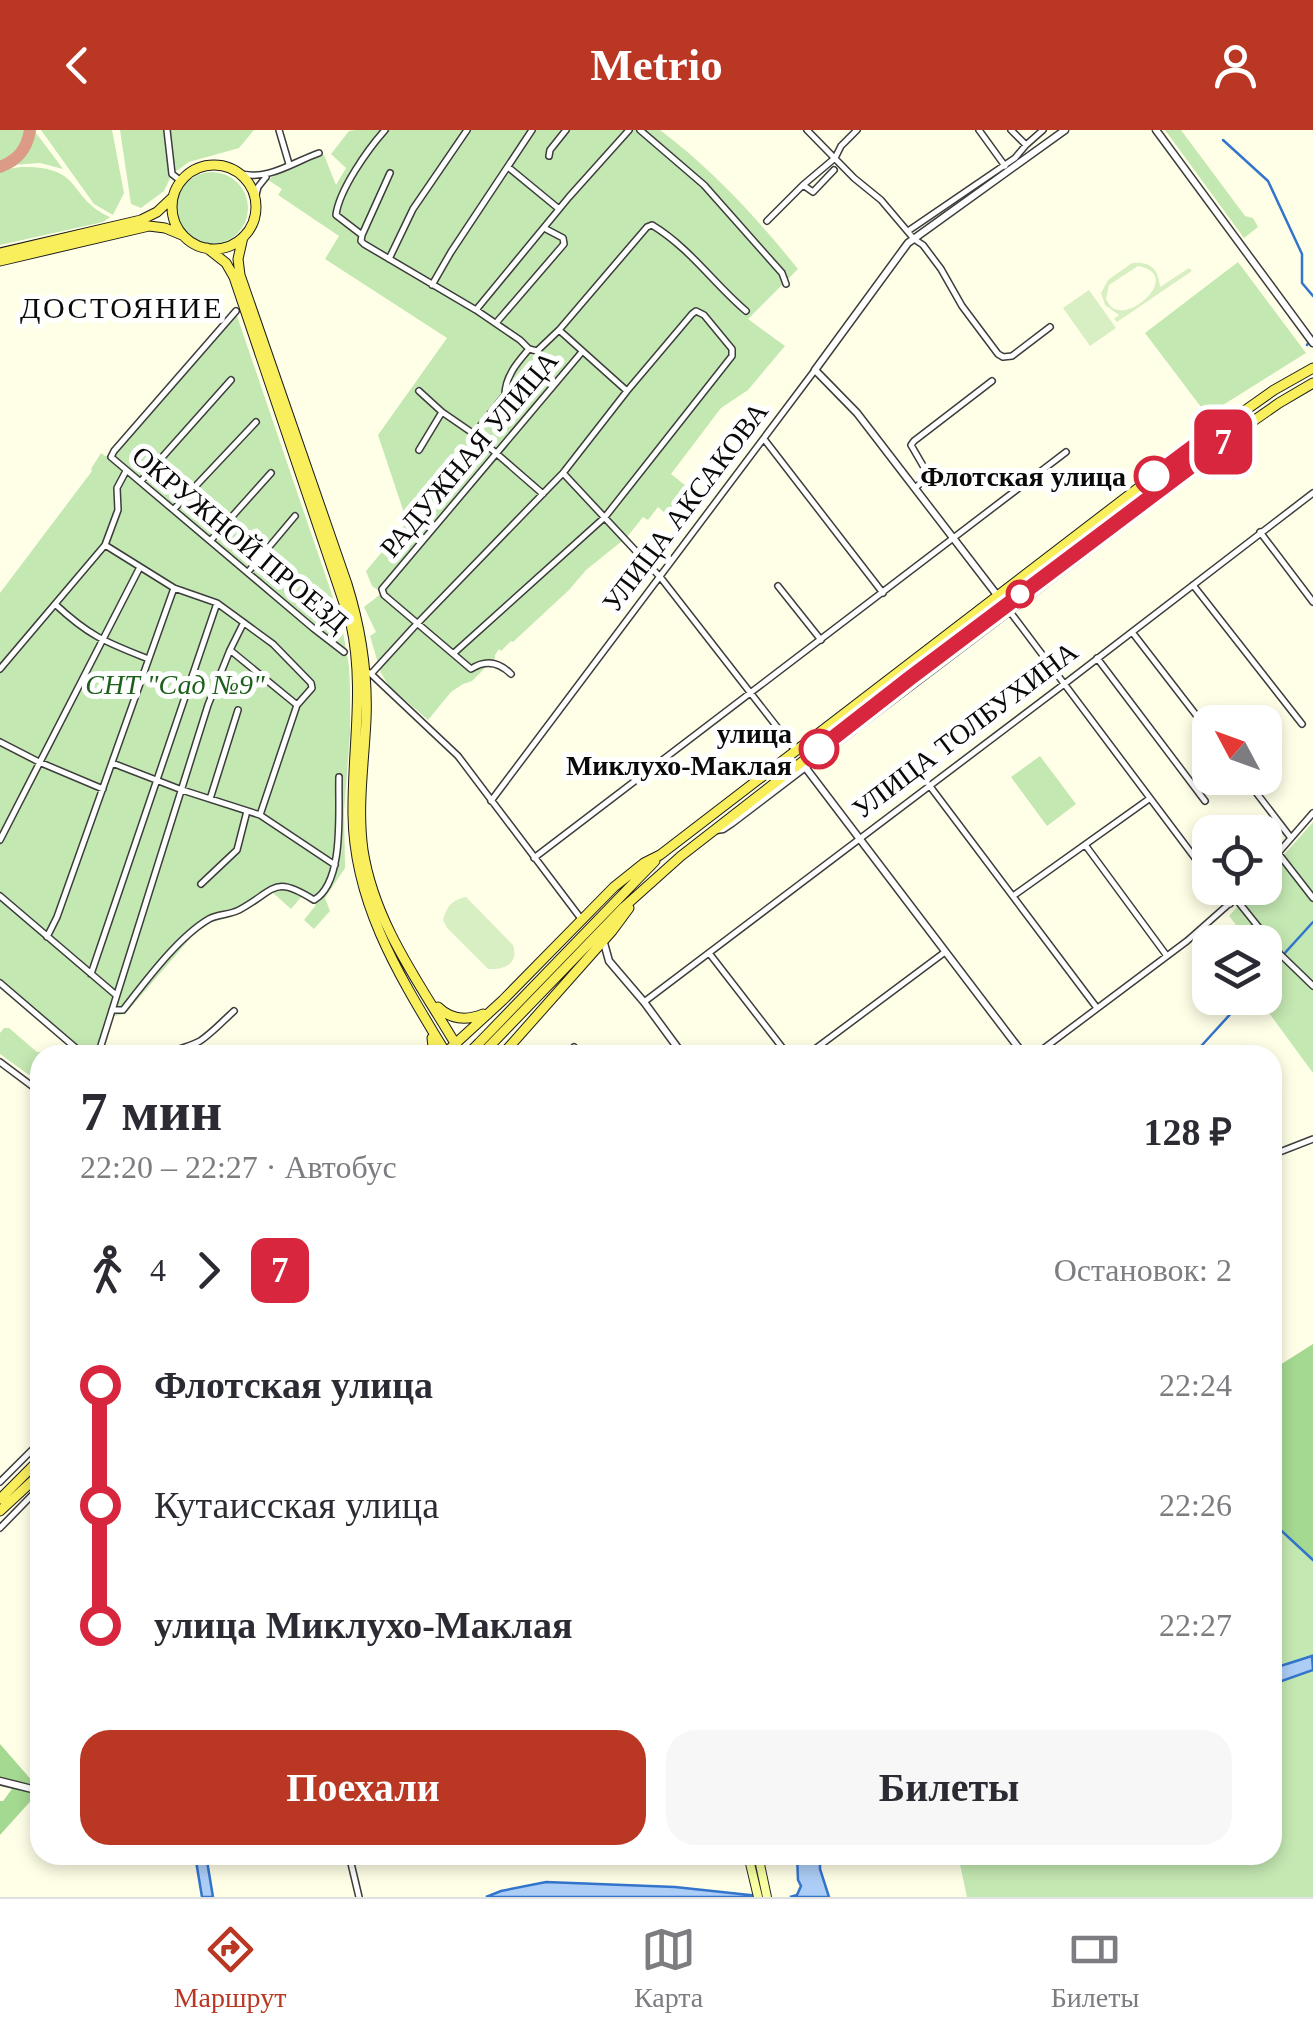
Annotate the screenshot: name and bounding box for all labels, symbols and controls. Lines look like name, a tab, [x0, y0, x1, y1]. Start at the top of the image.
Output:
icon: back	[50, 38, 105, 93]
icon: person	[1208, 38, 1263, 93]
text: Metrio	[590, 40, 723, 90]
district label: ДОСТОЯНИЕ	[20, 291, 224, 324]
street label: РАДУЖНАЯ УЛИЦА	[374, 344, 565, 563]
street label: УЛИЦА АКСАКОВА	[596, 395, 774, 618]
line badge: 7	[1190, 410, 1256, 474]
text: 7	[1214, 423, 1232, 462]
street label: ОКРУЖНОЙ ПРОЕЗД	[126, 440, 354, 638]
marker: Флотская улица	[1135, 457, 1173, 495]
place label: Флотская улица	[920, 461, 1126, 492]
unlabelled marker	[1007, 581, 1033, 607]
street label: УЛИЦА ТОЛБУХИНА	[846, 635, 1084, 825]
park label: СНТ "Сад №9"	[85, 669, 265, 700]
north arrow	[1192, 705, 1282, 795]
map controls	[1192, 705, 1282, 1015]
place label: улица Миклухо-Маклая	[566, 718, 792, 781]
marker: улица Миклухо-Маклая	[800, 730, 838, 768]
button: locate	[1192, 815, 1282, 905]
button: layers	[1192, 925, 1282, 1015]
text: 7 мин	[80, 1081, 222, 1142]
text: 128 ₽	[1143, 1111, 1232, 1153]
text: 22:20 – 22:27 · Автобус	[80, 1149, 397, 1185]
icon: walk	[80, 1243, 135, 1298]
icon: forward	[181, 1243, 236, 1298]
text: 7	[271, 1251, 289, 1290]
text: 4	[150, 1252, 166, 1288]
text: Остановок: 2	[1054, 1252, 1232, 1288]
text: Флотская улица	[154, 1364, 433, 1406]
text: 22:24	[1159, 1367, 1232, 1403]
text: Кутаисская улица	[154, 1484, 439, 1526]
text: 22:26	[1159, 1487, 1232, 1523]
text: улица Миклухо-Маклая	[154, 1604, 572, 1646]
text: 22:27	[1159, 1607, 1232, 1643]
button: Поехали	[80, 1730, 646, 1845]
button: Билеты	[666, 1730, 1232, 1845]
tab: Маршрут	[174, 1922, 286, 2014]
tab: Карта	[634, 1922, 703, 2014]
tab: Билеты	[1051, 1922, 1139, 2014]

